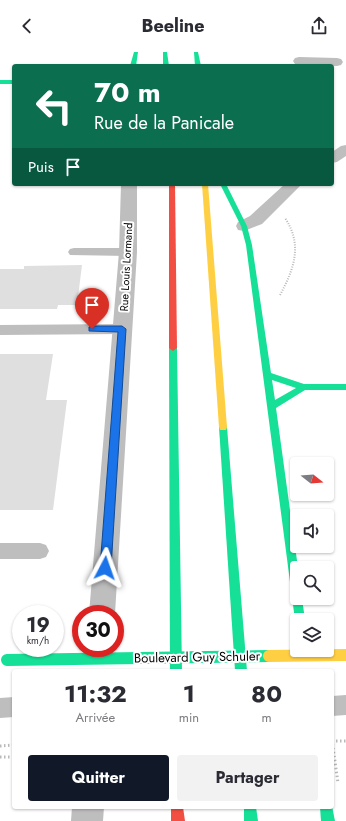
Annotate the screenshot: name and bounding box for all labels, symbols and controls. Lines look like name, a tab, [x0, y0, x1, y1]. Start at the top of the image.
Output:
text: Beeline	[141, 13, 205, 39]
icon: back	[16, 15, 38, 37]
icon: share	[308, 15, 330, 37]
text: 70 m	[94, 72, 161, 113]
icon: left	[28, 80, 80, 132]
text: Rue de la Panicale	[94, 110, 234, 136]
text: Puis	[28, 156, 54, 178]
icon: arrive	[62, 156, 84, 178]
street label: Rue Louis Lormand	[116, 222, 136, 312]
pin	[75, 288, 109, 329]
icon: arrive	[81, 294, 103, 316]
north arrow	[290, 457, 334, 501]
map controls	[290, 457, 334, 657]
button: sound	[290, 509, 334, 553]
position arrow	[84, 547, 126, 589]
button: search	[290, 561, 334, 605]
speed limit sign: 30	[72, 605, 124, 657]
text: 19	[26, 611, 50, 640]
button: layers	[290, 613, 334, 657]
text: km/h	[27, 633, 49, 648]
street label: Boulevard Guy Schuler	[134, 646, 261, 668]
text: 11:32	[64, 676, 127, 711]
text: 1	[183, 676, 195, 711]
text: 80	[251, 676, 282, 711]
text: Arrivée	[75, 708, 115, 727]
text: min	[179, 708, 199, 727]
text: m	[261, 708, 272, 727]
button: Quitter	[28, 755, 169, 801]
button: Partager	[177, 755, 318, 801]

